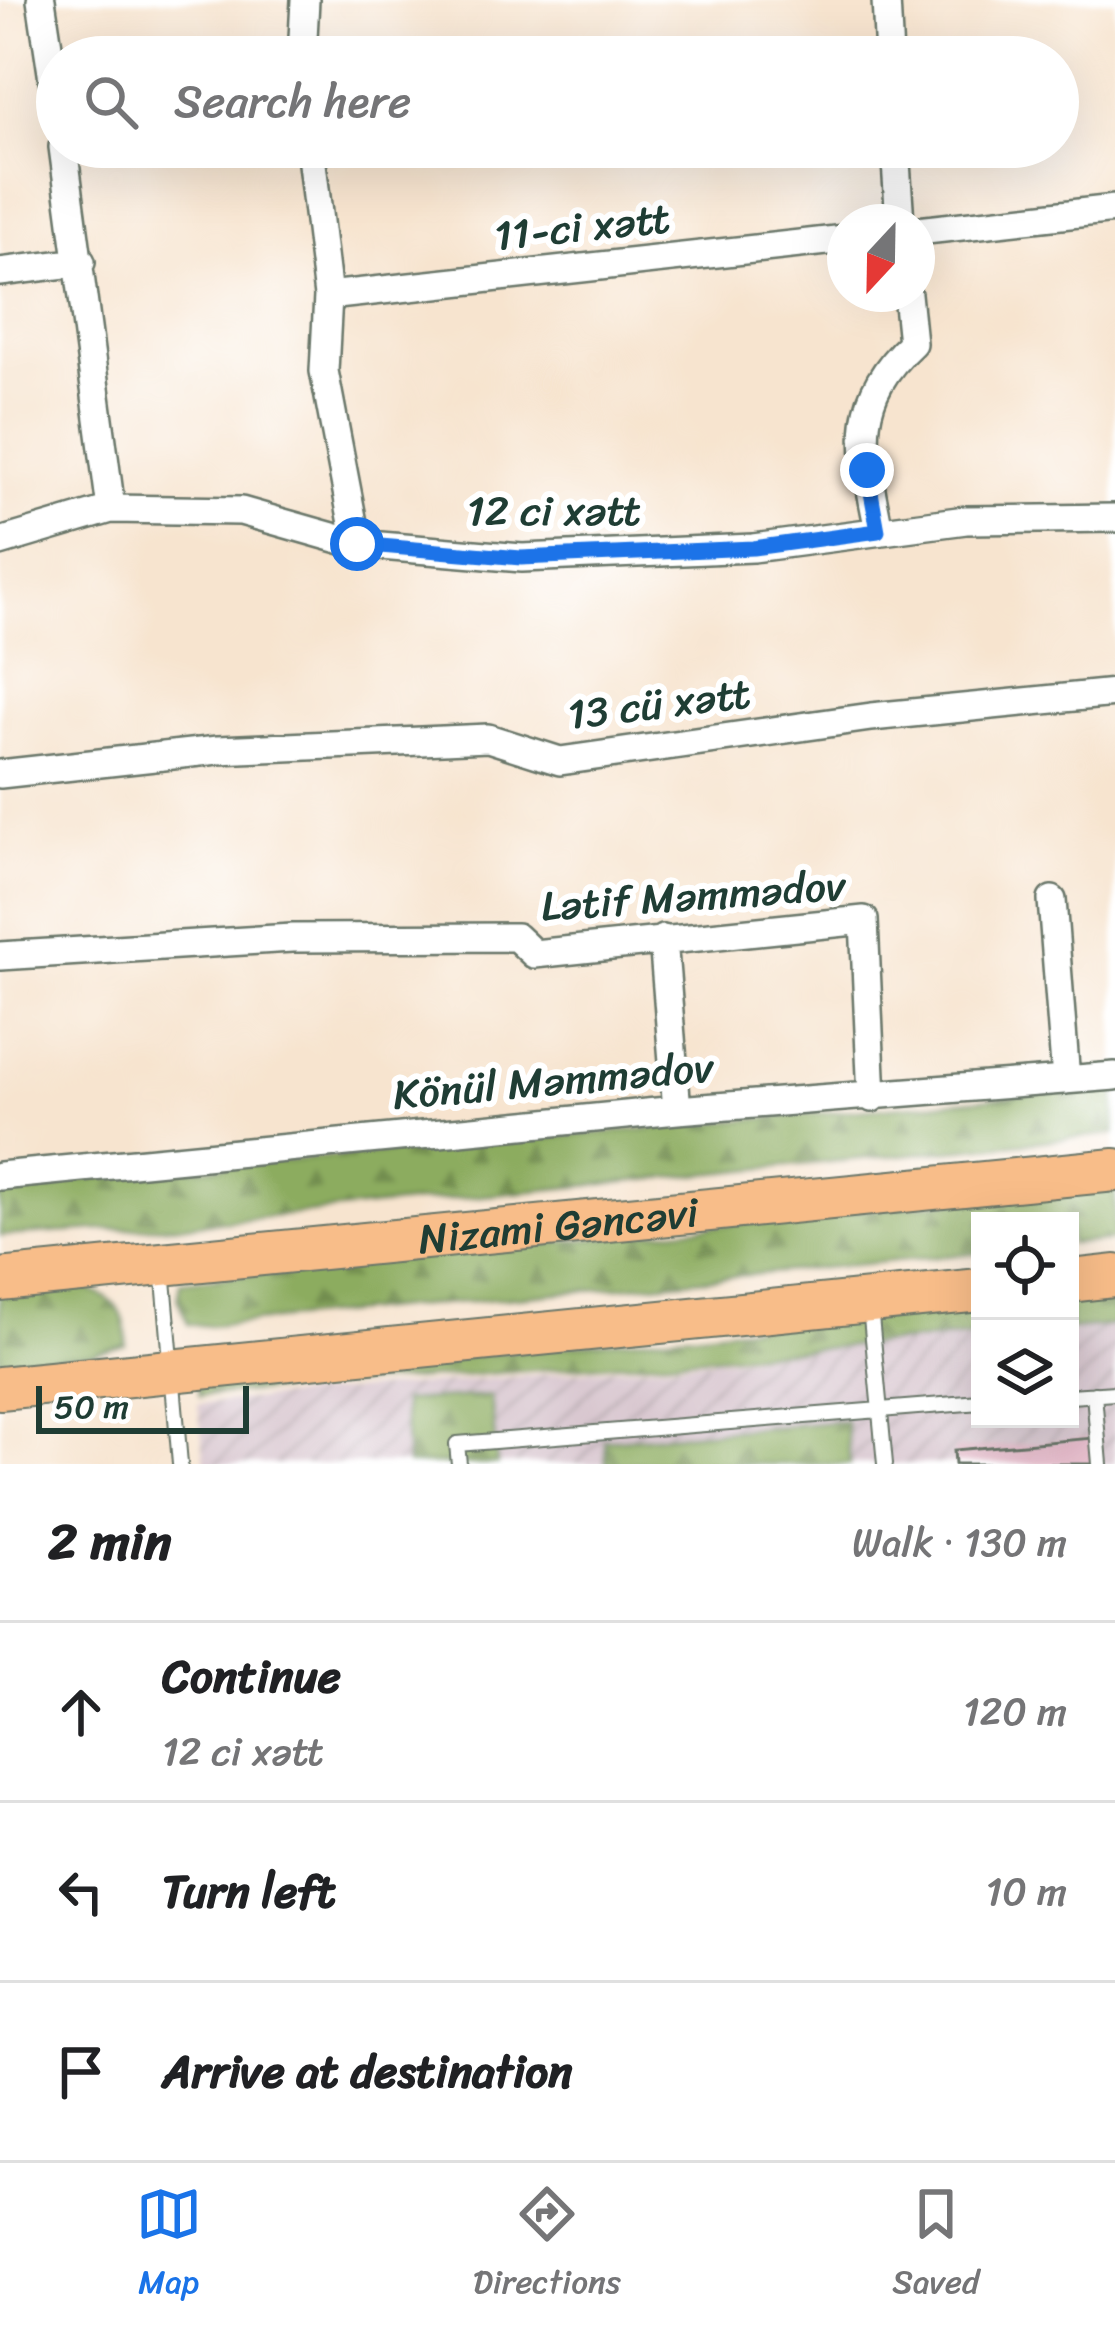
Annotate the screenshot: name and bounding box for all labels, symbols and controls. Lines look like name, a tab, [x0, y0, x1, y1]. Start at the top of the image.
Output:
search box	[36, 36, 1079, 168]
text: Search here	[174, 62, 411, 142]
icon: search	[78, 69, 144, 135]
street label: 11-ci xətt	[490, 181, 674, 273]
north arrow	[827, 204, 935, 312]
route end	[840, 443, 894, 497]
street label: 12 ci xətt	[467, 474, 641, 548]
route start	[330, 517, 384, 571]
street label: 13 cü xətt	[563, 656, 755, 752]
street label: Lətif Məmmədov	[538, 848, 849, 944]
street label: Könül Məmmədov	[390, 1030, 718, 1132]
street label: Nizami Gəncəvi	[415, 1175, 703, 1277]
map controls	[971, 1212, 1079, 1428]
button: locate	[971, 1212, 1079, 1320]
button: layers	[971, 1320, 1079, 1428]
text: 50 m	[54, 1378, 129, 1436]
scale bar	[36, 1380, 249, 1433]
text: 2 min	[48, 1497, 171, 1587]
text: Walk · 130 m	[852, 1508, 1067, 1577]
text: Continue	[162, 1637, 341, 1717]
text: 120 m	[963, 1677, 1067, 1746]
icon: ahead	[48, 1679, 114, 1745]
text: 12 ci xətt	[162, 1717, 324, 1786]
text: Turn left	[162, 1852, 335, 1932]
text: 10 m	[986, 1857, 1067, 1926]
icon: left	[48, 1859, 114, 1925]
text: Arrive at destination	[162, 2032, 572, 2112]
icon: arrive	[48, 2039, 114, 2105]
tab: Map	[136, 2181, 202, 2311]
tab: Directions	[473, 2181, 621, 2311]
tab: Saved	[892, 2181, 979, 2311]

